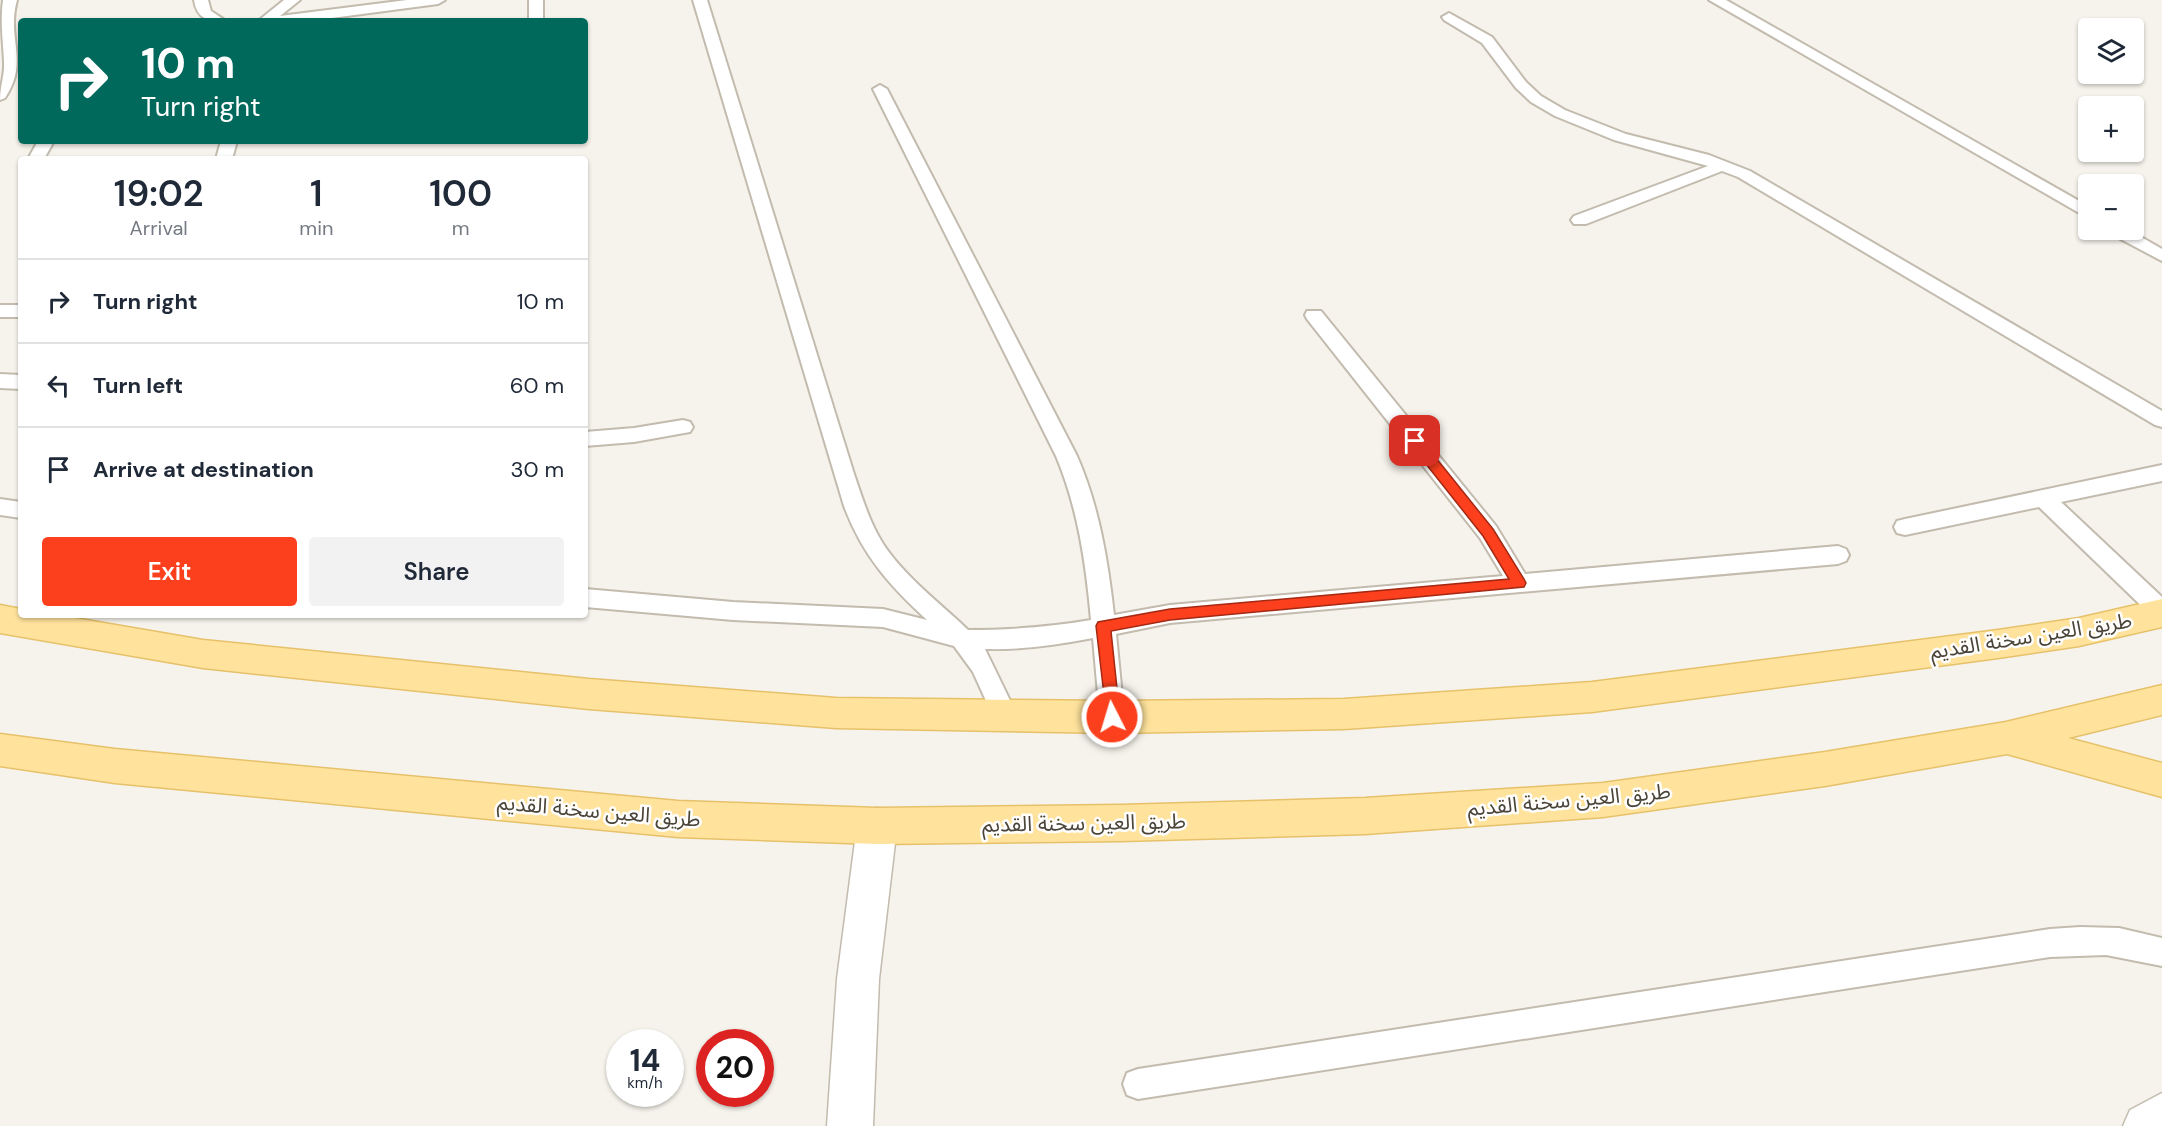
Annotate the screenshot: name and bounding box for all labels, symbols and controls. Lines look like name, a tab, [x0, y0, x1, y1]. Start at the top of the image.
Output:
map controls	[2078, 18, 2144, 240]
button: layers	[2078, 18, 2144, 84]
text: 10 m	[141, 36, 235, 91]
icon: right	[42, 42, 120, 120]
text: Turn right	[141, 89, 261, 124]
button: +	[2078, 96, 2144, 162]
text: 19:02	[114, 170, 203, 217]
text: 1	[310, 170, 323, 217]
text: 100	[429, 170, 492, 217]
button: −	[2078, 174, 2144, 240]
text: Arrival	[130, 215, 188, 241]
text: min	[299, 215, 333, 241]
text: m	[452, 215, 470, 241]
icon: right	[42, 285, 75, 318]
text: Turn right	[93, 287, 198, 316]
text: 10 m	[517, 287, 564, 316]
icon: left	[42, 369, 75, 402]
text: Turn left	[93, 371, 183, 400]
text: 60 m	[510, 371, 564, 400]
pin	[1389, 415, 1440, 466]
icon: arrive	[1398, 424, 1431, 457]
icon: arrive	[42, 453, 75, 486]
text: Arrive at destination	[93, 455, 314, 484]
text: 30 m	[510, 455, 564, 484]
button: Exit	[42, 537, 297, 606]
button: Share	[309, 537, 564, 606]
street label: طريق العين سخنة القديم	[1928, 606, 2134, 667]
position arrow	[1080, 685, 1144, 749]
street label: طريق العين سخنة القديم	[1466, 777, 1672, 824]
street label: طريق العين سخنة القديم	[496, 788, 702, 835]
street label: طريق العين سخنة القديم	[982, 807, 1186, 840]
speed limit sign: 20	[696, 1029, 774, 1107]
text: 14	[630, 1041, 660, 1080]
text: km/h	[627, 1073, 663, 1093]

